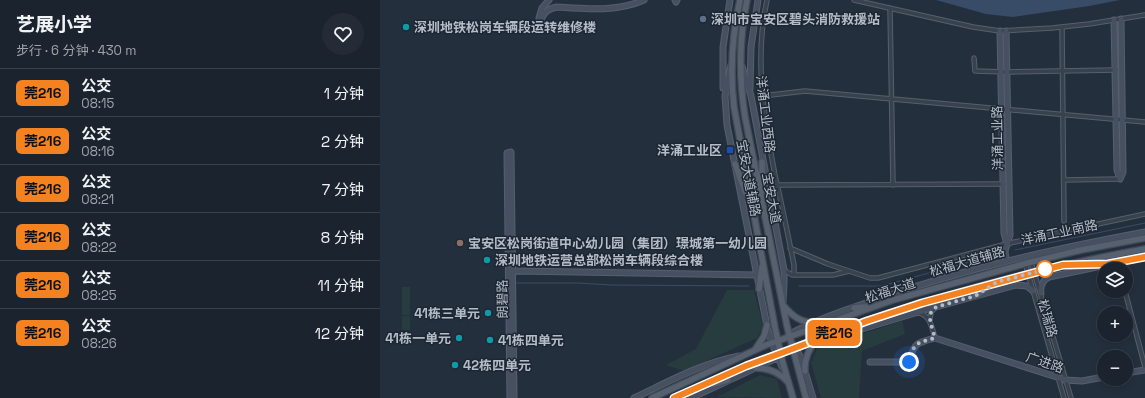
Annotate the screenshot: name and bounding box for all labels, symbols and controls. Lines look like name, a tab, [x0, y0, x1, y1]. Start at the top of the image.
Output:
place label: 深圳市宝安区碧头消防救援站	[711, 11, 880, 28]
text: 艺展小学	[16, 12, 92, 37]
button: heart	[322, 13, 364, 55]
marker: 深圳市宝安区碧头消防救援站	[698, 14, 708, 24]
place label: 深圳地铁松岗车辆段运转维修楼	[414, 19, 596, 36]
marker: 深圳地铁松岗车辆段运转维修楼	[401, 22, 411, 32]
text: 步行 · 6 分钟 · 430 m	[16, 42, 136, 59]
street label: 洋涌工业西路	[752, 74, 779, 154]
text: 公交	[81, 76, 111, 95]
text: 莞216	[24, 84, 61, 102]
text: 1 分钟	[324, 84, 364, 103]
text: 08:15	[81, 95, 114, 112]
street label: 洋涌工业路	[988, 105, 1007, 171]
text: 公交	[81, 124, 111, 143]
text: 莞216	[24, 132, 61, 150]
text: 2 分钟	[321, 132, 364, 151]
street label: 宝安大道辅路	[733, 138, 764, 218]
place label: 洋涌工业区	[657, 142, 722, 159]
text: 08:16	[81, 143, 114, 160]
marker: 洋涌工业区	[725, 145, 735, 155]
street label: 宝安大道	[758, 171, 785, 225]
text: 公交	[81, 172, 111, 191]
text: 莞216	[24, 180, 61, 198]
text: 7 分钟	[322, 180, 364, 199]
text: 08:21	[81, 191, 114, 208]
street label: 洋涌工业南路	[1019, 216, 1099, 249]
text: 公交	[81, 220, 111, 239]
text: 莞216	[24, 228, 61, 246]
text: 8 分钟	[321, 228, 364, 247]
place label: 宝安区松岗街道中心幼儿园（集团）璟城第一幼儿园	[468, 235, 767, 252]
marker: 宝安区松岗街道中心幼儿园（集团）璟城第一幼儿园	[455, 238, 465, 248]
text: 08:22	[81, 239, 117, 256]
street label: 松福大道辅路	[927, 243, 1007, 280]
place label: 深圳地铁运营总部松岗车辆段综合楼	[495, 252, 703, 269]
marker: 深圳地铁运营总部松岗车辆段综合楼	[482, 255, 492, 265]
unlabelled marker	[1036, 260, 1054, 278]
map controls	[1097, 262, 1133, 386]
button: layers	[1097, 262, 1133, 298]
text: 公交	[81, 268, 111, 287]
street label: 松福大道	[863, 274, 918, 307]
text: 莞216	[24, 276, 61, 294]
text: 11 分钟	[318, 276, 364, 295]
street label: 朗碧路	[494, 279, 511, 319]
text: 08:25	[81, 287, 117, 304]
street label: 松瑞路	[1034, 297, 1061, 339]
place label: 41栋三单元	[414, 305, 480, 322]
button: +	[1097, 306, 1133, 342]
marker: 41栋三单元	[483, 308, 493, 318]
text: 公交	[81, 316, 111, 335]
line badge: 莞216	[806, 320, 862, 346]
text: 莞216	[24, 324, 61, 342]
text: 12 分钟	[315, 324, 364, 343]
text: 莞216	[815, 324, 853, 342]
place label: 41栋一单元	[385, 330, 451, 347]
place label: 41栋四单元	[498, 332, 564, 349]
marker: 41栋一单元	[454, 333, 464, 343]
text: 08:26	[81, 335, 117, 352]
marker: 41栋四单元	[485, 335, 495, 345]
street label: 广进路	[1024, 348, 1066, 377]
button: −	[1097, 350, 1133, 386]
your location	[899, 352, 919, 372]
place label: 42栋四单元	[463, 357, 531, 374]
marker: 42栋四单元	[450, 360, 460, 370]

